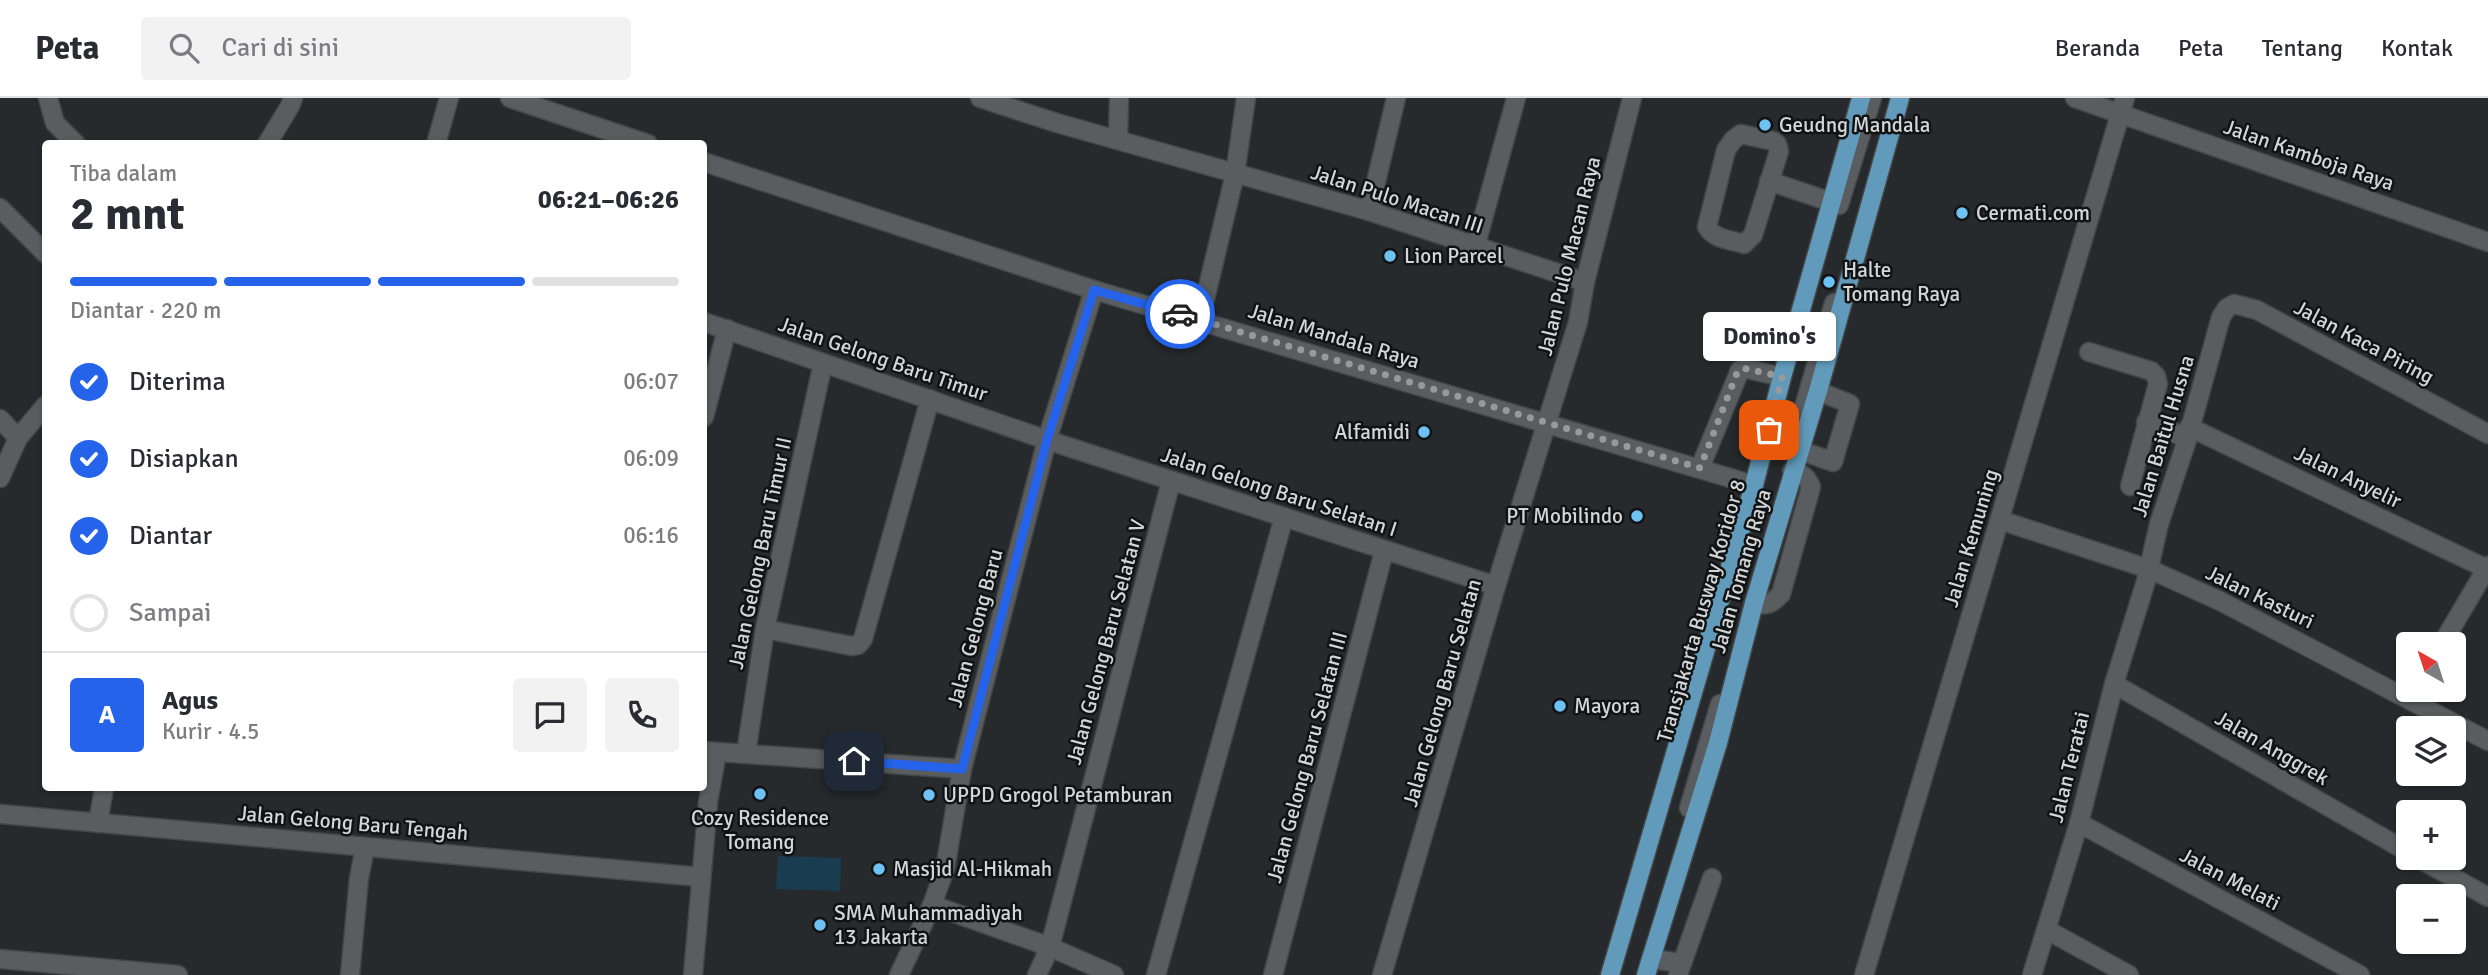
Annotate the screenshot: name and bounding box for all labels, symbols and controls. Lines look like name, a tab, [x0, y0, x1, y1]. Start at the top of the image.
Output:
search box	[141, 17, 631, 80]
text: Peta	[35, 28, 99, 69]
icon: search	[165, 29, 203, 67]
text: Cari di sini	[221, 32, 339, 64]
text: Beranda	[2055, 33, 2140, 63]
text: Peta	[2178, 33, 2224, 63]
text: Tentang	[2262, 33, 2343, 63]
text: Kontak	[2381, 33, 2453, 63]
place label: Geudng Mandala	[1779, 112, 1930, 138]
street label: Jalan Kamboja Raya	[2220, 114, 2398, 196]
marker: Geudng Mandala	[1757, 117, 1773, 133]
street label: Jalan Pulo Macan Raya	[1532, 154, 1606, 358]
text: Tiba dalam	[70, 159, 177, 188]
street label: Jalan Pulo Macan III	[1308, 159, 1486, 239]
text: 06:21–06:26	[538, 184, 679, 216]
text: 2 mnt	[70, 186, 185, 242]
place label: Cermati.com	[1976, 200, 2090, 226]
marker: Cermati.com	[1954, 205, 1970, 221]
place label: Lion Parcel	[1404, 243, 1503, 269]
marker: Lion Parcel	[1382, 248, 1398, 264]
place label: Halte Tomang Raya	[1843, 257, 1960, 307]
marker: Halte Tomang Raya	[1821, 274, 1837, 290]
courier	[1145, 279, 1215, 349]
street label: Jalan Kaca Piring	[2290, 294, 2438, 390]
icon: car	[1161, 295, 1199, 333]
text: Diantar · 220 m	[70, 296, 221, 325]
street label: Jalan Mandala Raya	[1245, 298, 1423, 374]
street label: Jalan Gelong Baru Timur	[775, 311, 991, 407]
callout: Domino's	[1702, 311, 1836, 360]
text: Domino's	[1723, 322, 1816, 351]
street label: Jalan Baitul Husna	[2126, 352, 2200, 520]
icon: check	[70, 363, 108, 401]
text: Diterima	[129, 366, 226, 398]
text: 06:07	[623, 367, 679, 396]
pin	[1739, 400, 1799, 460]
icon: bag	[1750, 411, 1788, 449]
place label: Alfamidi	[1334, 419, 1410, 445]
marker: Alfamidi	[1416, 424, 1432, 440]
street label: Jalan Gelong Baru Timur II	[723, 435, 797, 671]
icon: check	[70, 440, 108, 478]
street label: Jalan Anyelir	[2290, 440, 2406, 514]
street label: Jalan Gelong Baru Selatan I	[1158, 442, 1400, 542]
text: Disiapkan	[129, 443, 239, 475]
text: 06:09	[623, 444, 679, 473]
street label: Jalan Kemuning	[1938, 466, 2004, 610]
street label: Transjakarta Busway Koridor 8	[1651, 476, 1751, 746]
street label: Jalan Tomang Raya	[1705, 486, 1777, 656]
place label: PT Mobilindo	[1506, 503, 1623, 529]
marker: PT Mobilindo	[1629, 508, 1645, 524]
icon: check	[70, 517, 108, 555]
street label: Jalan Gelong Baru Selatan V	[1061, 517, 1151, 767]
text: Diantar	[129, 520, 212, 552]
text: 06:16	[623, 521, 679, 550]
street label: Jalan Gelong Baru	[941, 546, 1009, 710]
street label: Jalan Kasturi	[2202, 560, 2318, 634]
street label: Jalan Gelong Baru Selatan	[1397, 576, 1487, 810]
text: Sampai	[129, 597, 211, 629]
street label: Jalan Gelong Baru Selatan III	[1261, 629, 1353, 885]
north arrow	[2396, 632, 2466, 702]
map controls	[2396, 632, 2466, 954]
button: chat	[513, 678, 587, 752]
button: phone	[605, 678, 679, 752]
text: Agus	[162, 685, 218, 717]
place label: Mayora	[1574, 693, 1640, 719]
marker: Mayora	[1552, 698, 1568, 714]
text: A	[99, 699, 115, 731]
street label: Jalan Anggrek	[2210, 705, 2334, 791]
street label: Jalan Teratai	[2043, 709, 2095, 825]
button: layers	[2396, 716, 2466, 786]
text: Kurir · 4.5	[162, 717, 259, 746]
pin	[824, 731, 884, 791]
icon: home	[835, 742, 873, 780]
place label: UPPD Grogol Petamburan	[943, 782, 1172, 808]
marker: Cozy Residence Tomang	[752, 786, 768, 802]
marker: UPPD Grogol Petamburan	[921, 787, 937, 803]
street label: Jalan Gelong Baru Tengah	[237, 800, 469, 846]
button: +	[2396, 800, 2466, 870]
place label: Cozy Residence Tomang	[691, 805, 829, 855]
street label: Jalan Melati	[2175, 842, 2285, 916]
place label: Masjid Al-Hikmah	[893, 856, 1052, 882]
marker: Masjid Al-Hikmah	[871, 861, 887, 877]
button: −	[2396, 884, 2466, 954]
place label: SMA Muhammadiyah 13 Jakarta	[834, 900, 1023, 950]
marker: SMA Muhammadiyah 13 Jakarta	[812, 917, 828, 933]

